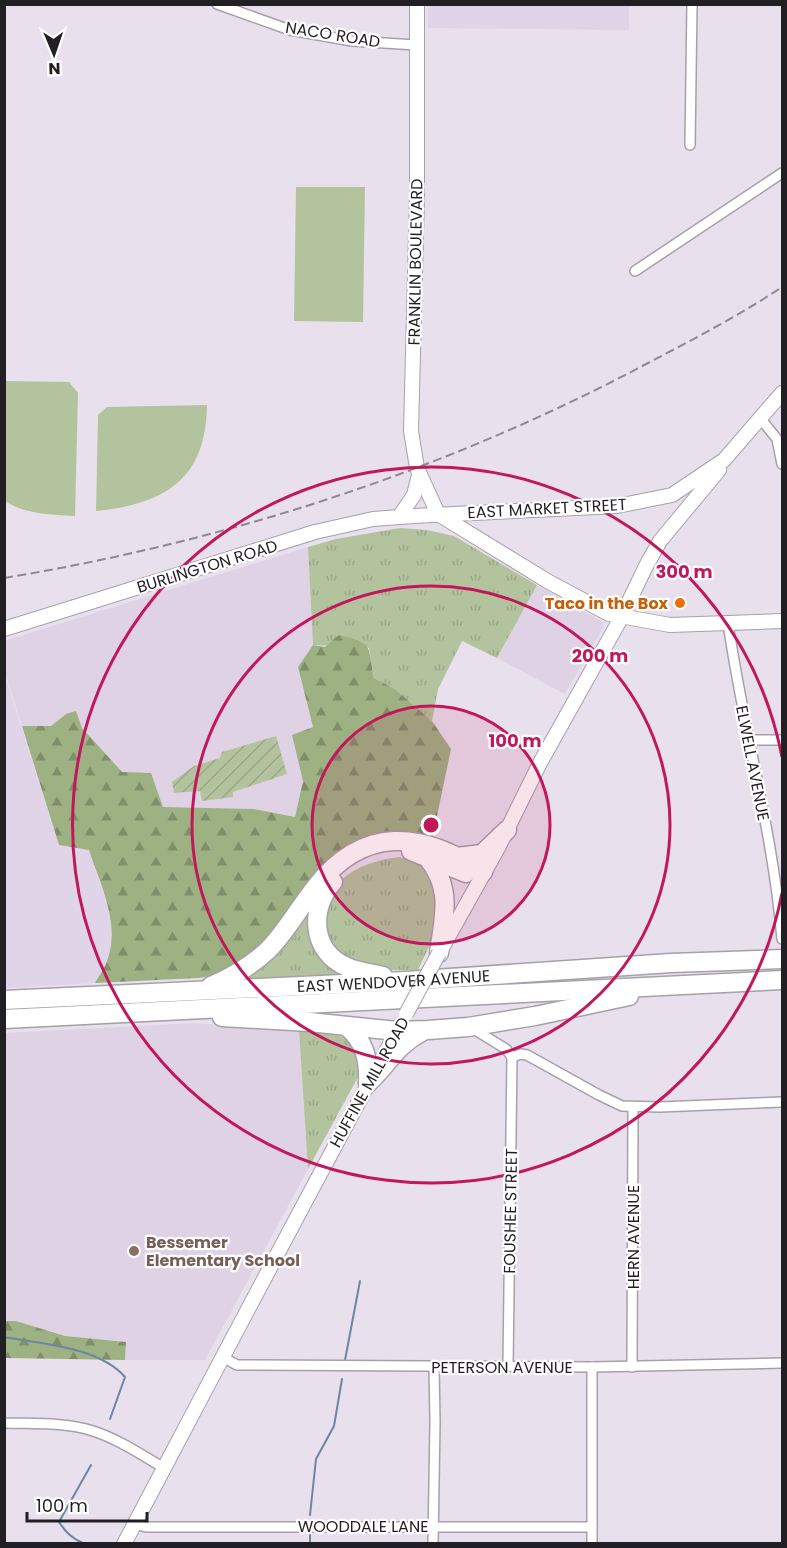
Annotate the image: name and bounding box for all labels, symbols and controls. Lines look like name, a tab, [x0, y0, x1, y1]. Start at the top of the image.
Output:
street label: NACO ROAD	[284, 16, 382, 53]
north arrow	[24, 24, 84, 84]
text: N	[48, 57, 61, 80]
street label: FRANKLIN BOULEVARD	[403, 178, 428, 346]
street label: EAST MARKET STREET	[467, 493, 627, 524]
street label: BURLINGTON ROAD	[134, 534, 280, 599]
text: 300 m	[655, 559, 713, 584]
place label: Taco in the Box	[545, 592, 669, 615]
marker: Taco in the Box	[673, 596, 687, 610]
text: 200 m	[572, 643, 628, 668]
street label: ELWELL AVENUE	[730, 703, 775, 823]
text: 100 m	[488, 728, 542, 753]
centre of rings	[421, 815, 441, 835]
street label: EAST WENDOVER AVENUE	[296, 964, 491, 998]
street label: HUFFINE MILL ROAD	[324, 1013, 415, 1152]
street label: FOUSHEE STREET	[498, 1148, 523, 1274]
street label: HERN AVENUE	[622, 1185, 645, 1289]
place label: Bessemer Elementary School	[146, 1231, 300, 1272]
marker: Bessemer Elementary School	[127, 1244, 141, 1258]
street label: PETERSON AVENUE	[431, 1356, 573, 1379]
scale bar	[27, 1485, 147, 1523]
text: 100 m	[36, 1493, 88, 1518]
street label: WOODDALE LANE	[298, 1515, 428, 1538]

